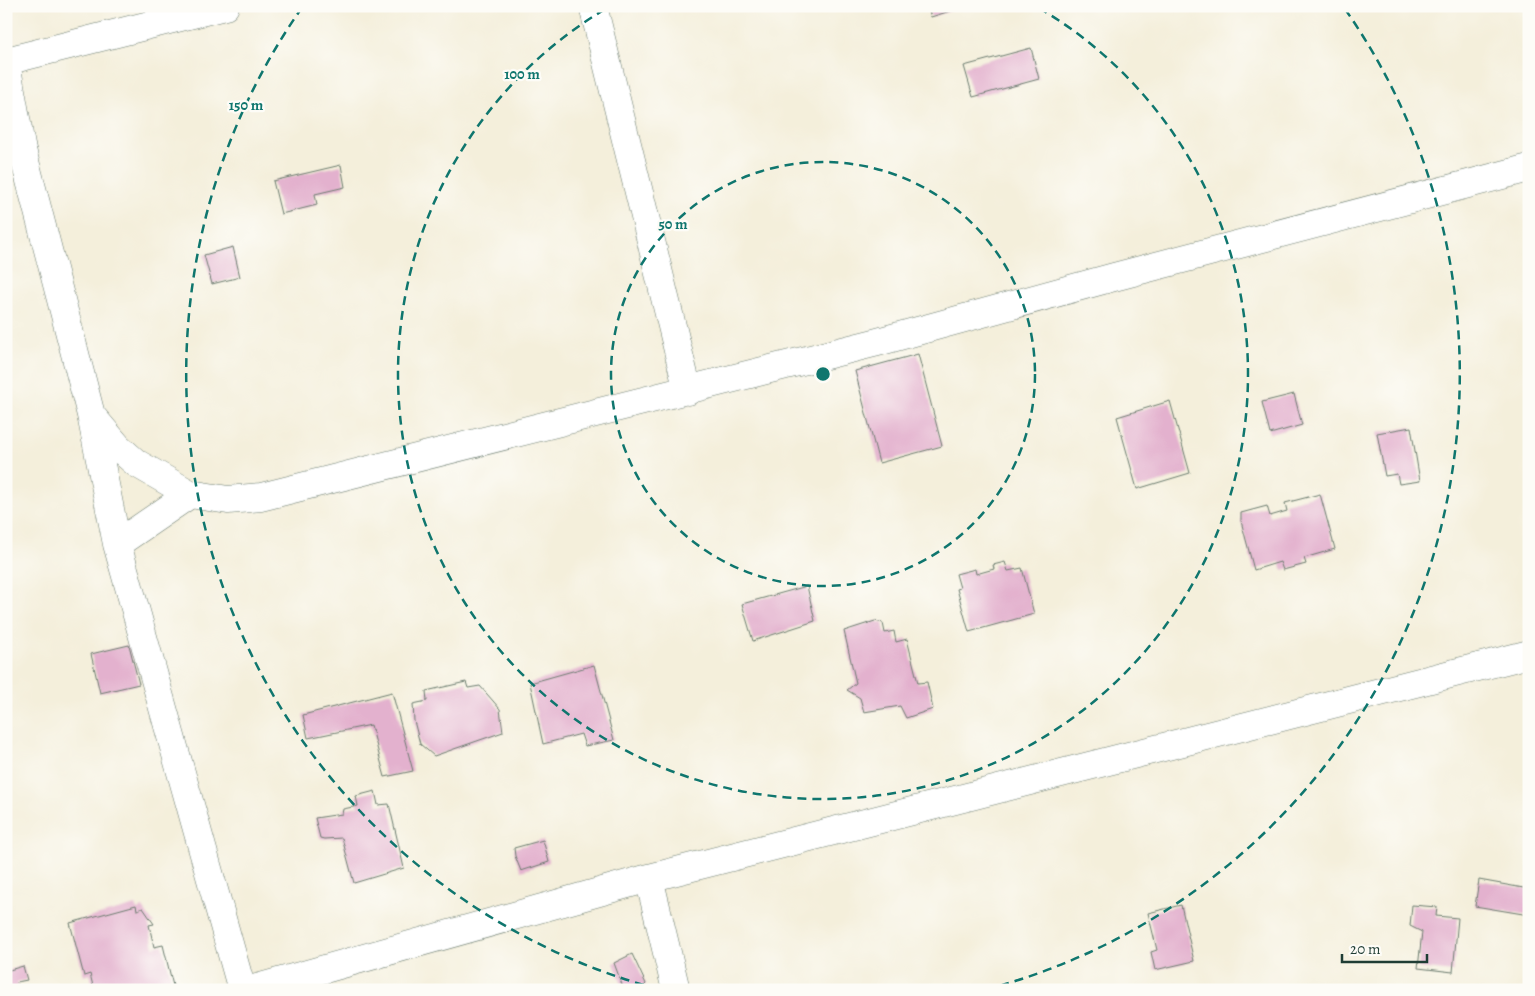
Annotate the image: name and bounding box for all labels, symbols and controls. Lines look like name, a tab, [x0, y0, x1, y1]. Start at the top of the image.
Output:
text: 100 m	[504, 64, 540, 84]
text: 150 m	[229, 95, 264, 115]
text: 50 m	[658, 214, 688, 234]
centre of rings	[814, 365, 832, 383]
scale bar	[1342, 931, 1428, 963]
text: 20 m	[1350, 939, 1381, 959]

